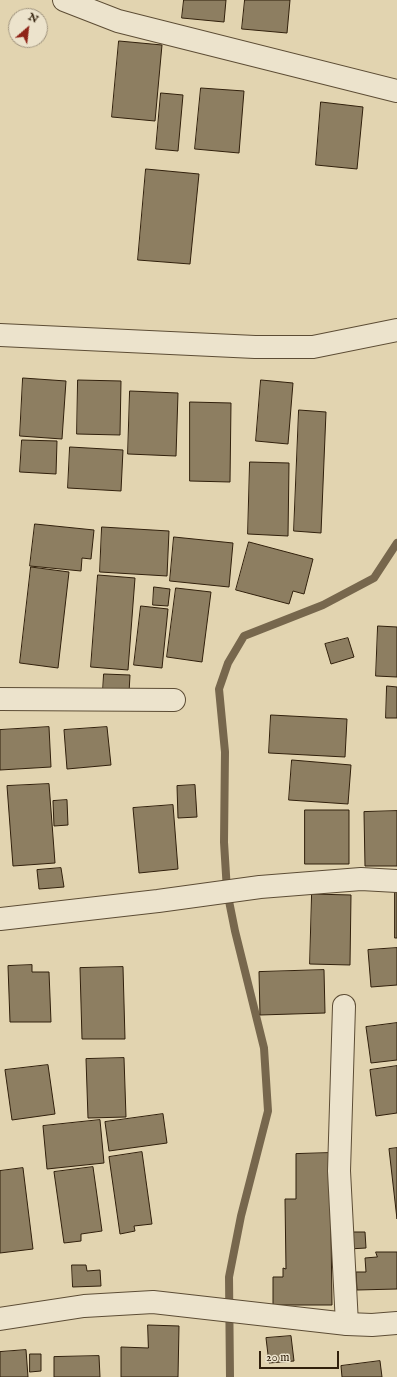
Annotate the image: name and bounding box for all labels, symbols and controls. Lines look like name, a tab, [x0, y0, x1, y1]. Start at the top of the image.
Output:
north arrow	[8, 8, 48, 48]
text: N	[26, 10, 41, 27]
scale bar	[261, 1343, 341, 1369]
text: 20 m	[266, 1350, 289, 1365]

